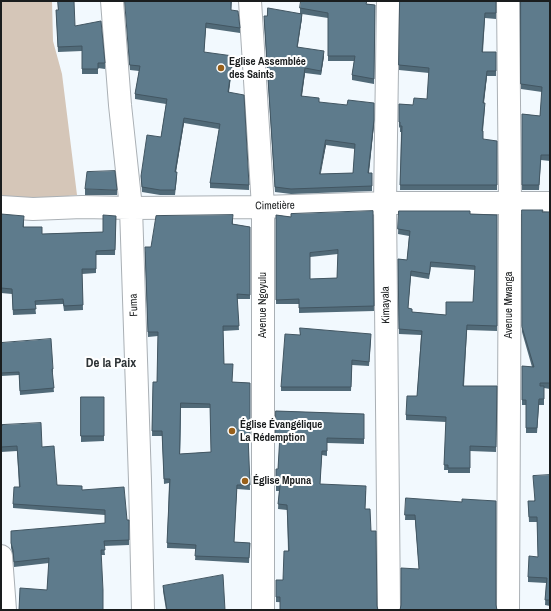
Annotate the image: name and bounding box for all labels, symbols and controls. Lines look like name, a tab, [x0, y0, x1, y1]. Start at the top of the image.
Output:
place label: Eglise Assemblée des Saints	[229, 55, 306, 81]
marker: Eglise Assemblée des Saints	[216, 63, 226, 73]
street label: Cimetière	[255, 199, 295, 213]
street label: Avenue Mwanga	[502, 271, 516, 339]
street label: Avenue Ngoyulu	[256, 272, 270, 338]
street label: Kimayala	[379, 286, 393, 324]
street label: Fuma	[127, 293, 141, 317]
district label: De la Paix	[86, 356, 136, 372]
place label: Église Évangélique La Rédemption	[240, 418, 322, 444]
marker: Église Évangélique La Rédemption	[227, 426, 237, 436]
place label: Église Mpuna	[253, 474, 311, 488]
marker: Église Mpuna	[240, 476, 250, 486]

